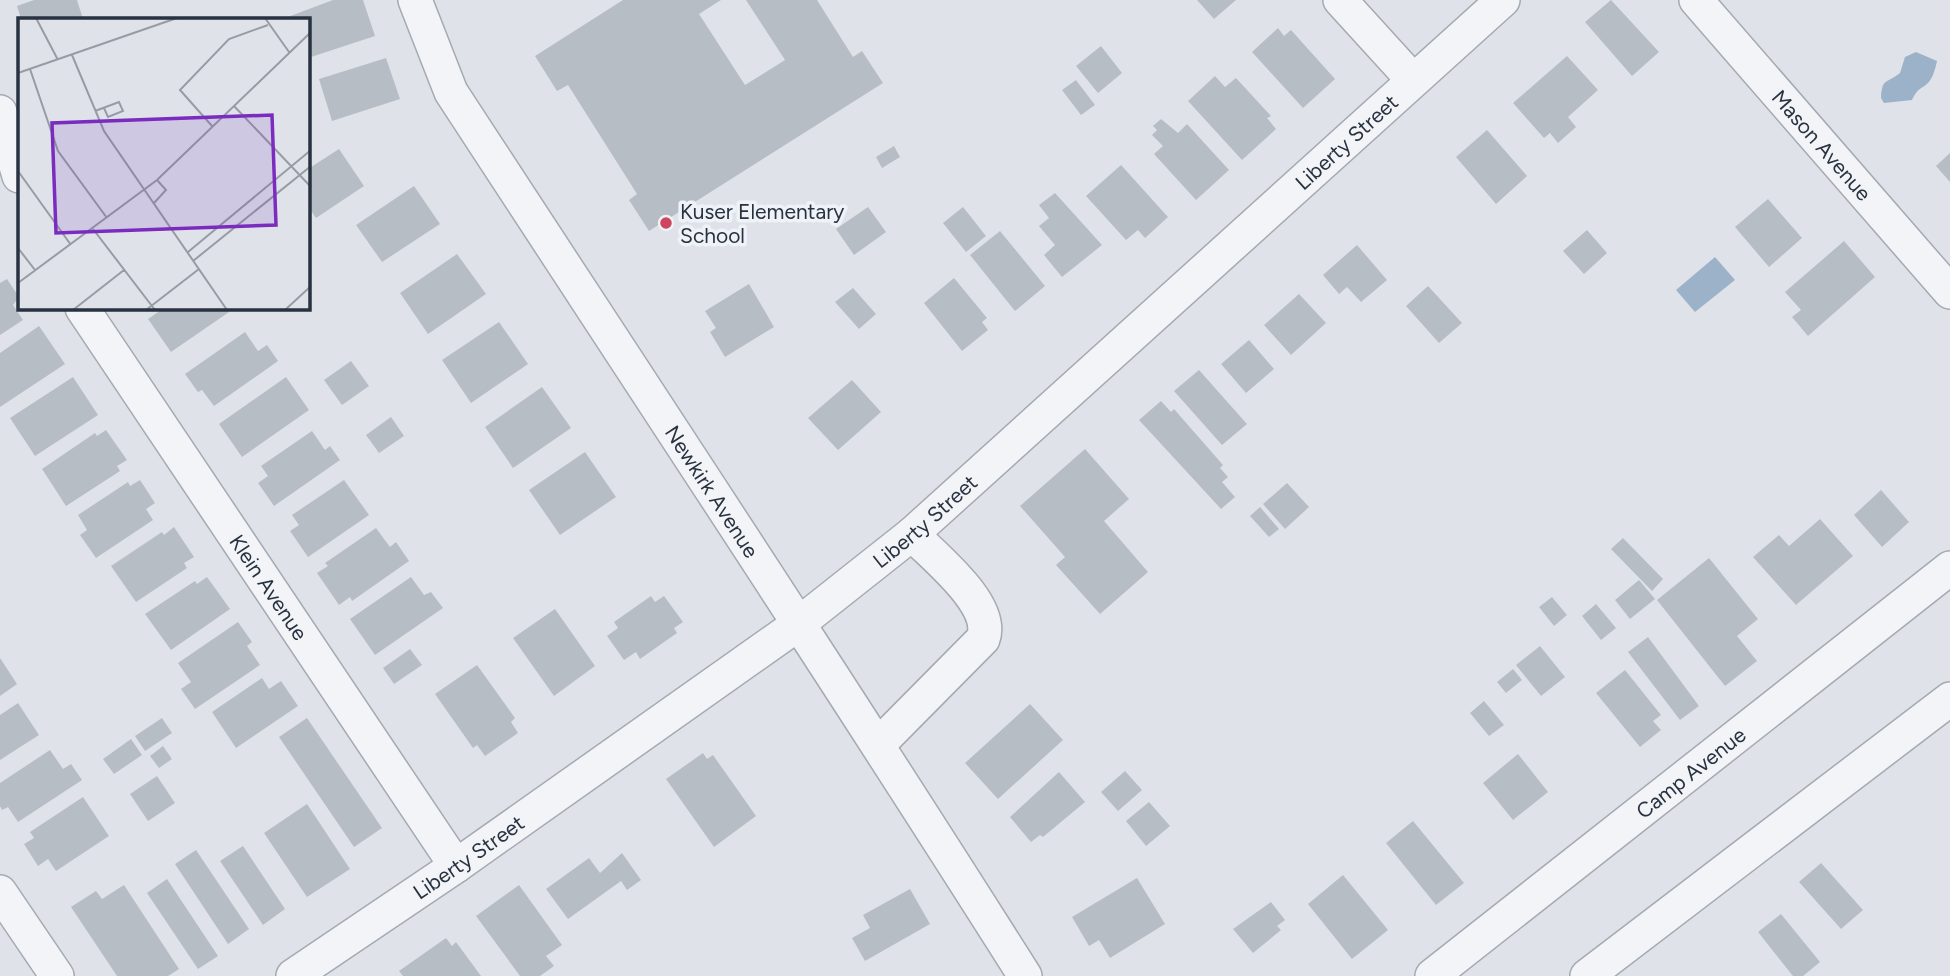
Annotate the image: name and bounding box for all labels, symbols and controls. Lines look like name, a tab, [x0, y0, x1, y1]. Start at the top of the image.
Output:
inset map	[18, 18, 310, 310]
street label: Mason Avenue	[1767, 84, 1877, 205]
street label: Liberty Street	[1290, 89, 1403, 194]
place label: Kuser Elementary School	[680, 199, 844, 248]
marker: Kuser Elementary School	[658, 215, 674, 231]
street label: Newkirk Avenue	[660, 421, 764, 562]
street label: Liberty Street	[868, 469, 982, 573]
street label: Klein Avenue	[225, 530, 313, 645]
street label: Camp Avenue	[1631, 722, 1750, 823]
street label: Liberty Street	[408, 809, 529, 904]

